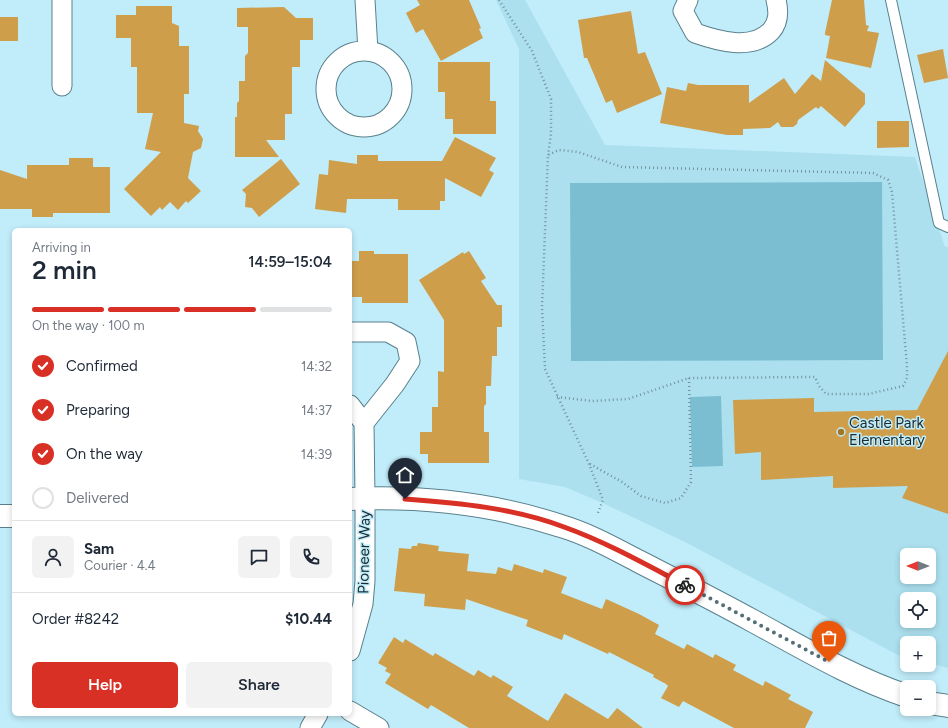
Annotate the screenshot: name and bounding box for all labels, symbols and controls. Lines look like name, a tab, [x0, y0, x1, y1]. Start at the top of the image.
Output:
text: Arriving in	[32, 240, 91, 255]
text: 14:59–15:04	[248, 253, 332, 271]
text: 2 min	[32, 254, 97, 286]
text: On the way · 100 m	[32, 318, 144, 333]
icon: check	[32, 355, 54, 377]
text: Confirmed	[66, 357, 138, 375]
text: 14:32	[301, 359, 332, 374]
icon: check	[32, 399, 54, 421]
text: Preparing	[66, 401, 130, 419]
text: 14:37	[301, 403, 332, 418]
place label: Castle Park Elementary	[849, 414, 925, 449]
marker: Castle Park Elementary	[836, 427, 846, 437]
icon: check	[32, 443, 54, 465]
text: On the way	[66, 445, 143, 463]
text: 14:39	[301, 447, 332, 462]
pin	[388, 458, 422, 499]
icon: home	[394, 464, 416, 486]
text: Delivered	[66, 489, 129, 507]
street label: Pioneer Way	[354, 510, 374, 594]
button: person	[32, 536, 74, 578]
button: chat	[238, 536, 280, 578]
button: phone	[290, 536, 332, 578]
text: Sam	[84, 540, 114, 558]
north arrow	[900, 548, 936, 584]
map controls	[900, 548, 936, 716]
text: Courier · 4.4	[84, 558, 156, 573]
courier	[665, 565, 705, 605]
icon: bike	[674, 574, 696, 596]
button: locate	[900, 592, 936, 628]
text: Order #8242	[32, 610, 119, 628]
text: $10.44	[285, 610, 332, 628]
pin	[812, 621, 846, 662]
icon: bag	[818, 627, 840, 649]
button: +	[900, 636, 936, 672]
button: Help	[32, 662, 178, 708]
button: Share	[186, 662, 332, 708]
button: −	[900, 680, 936, 716]

